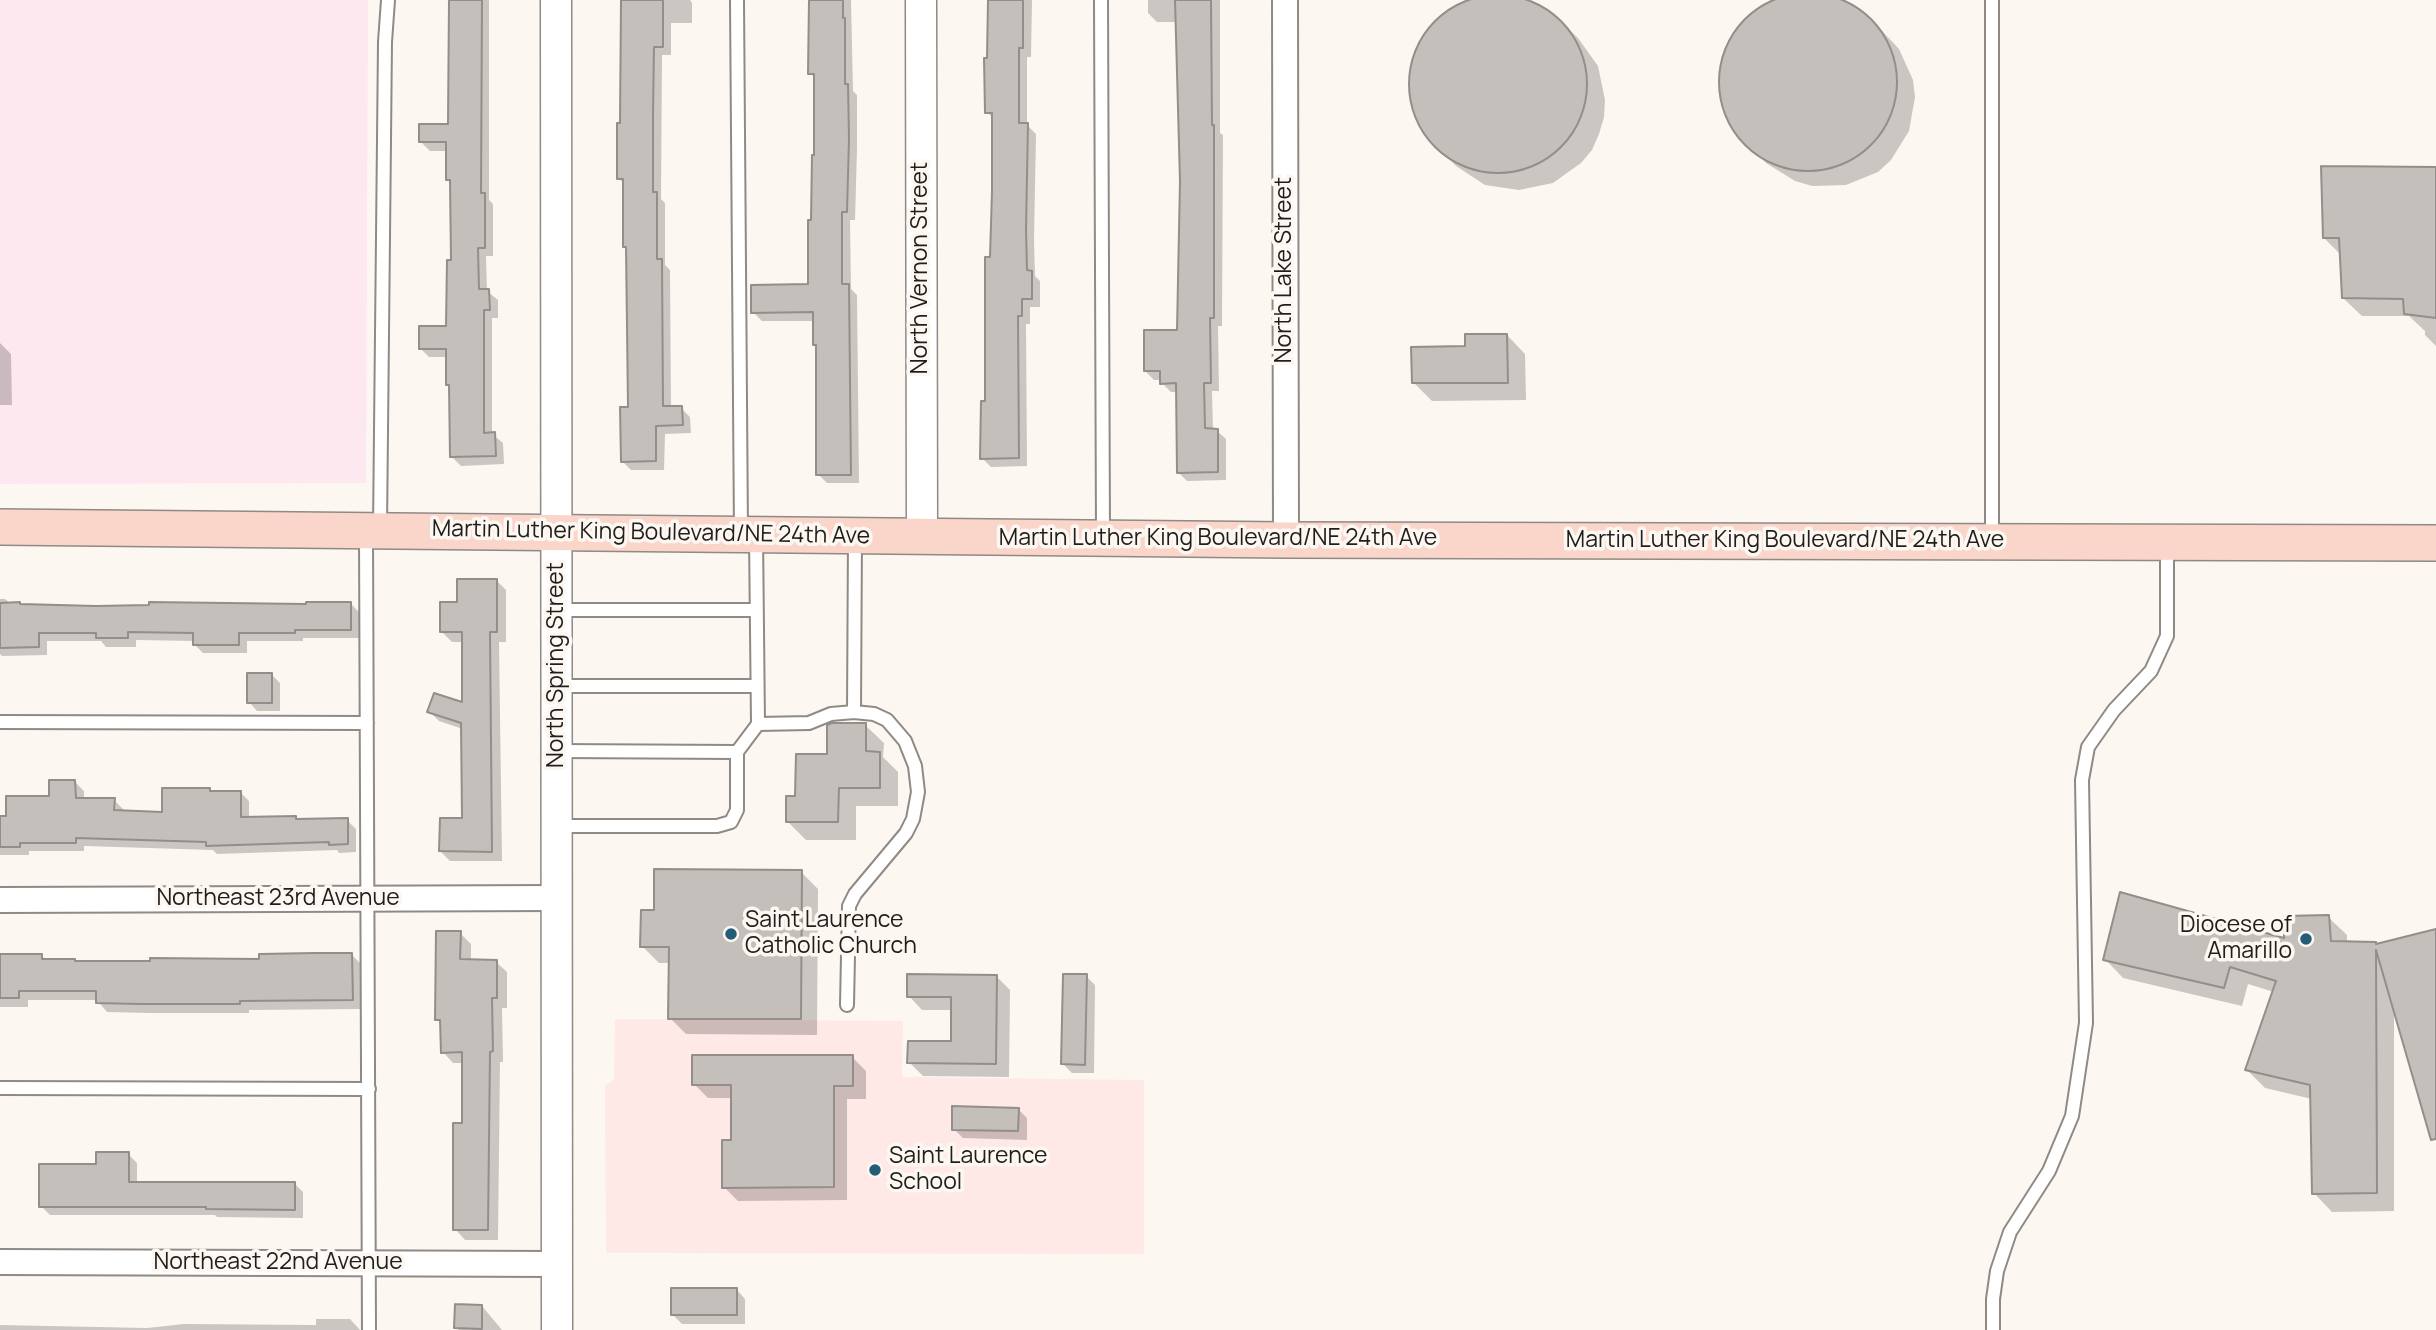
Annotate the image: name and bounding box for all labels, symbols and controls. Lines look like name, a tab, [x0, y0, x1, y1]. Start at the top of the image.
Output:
street label: North Vernon Street	[907, 162, 935, 374]
street label: North Lake Street	[1271, 177, 1299, 363]
street label: Martin Luther King Boulevard/NE 24th Ave	[432, 515, 870, 551]
street label: Martin Luther King Boulevard/NE 24th Ave	[999, 525, 1437, 553]
street label: Martin Luther King Boulevard/NE 24th Ave	[1566, 527, 2004, 555]
street label: North Spring Street	[543, 562, 571, 768]
street label: Northeast 23rd Avenue	[156, 885, 400, 913]
place label: Saint Laurence Catholic Church	[745, 907, 917, 961]
place label: Diocese of Amarillo	[2180, 912, 2292, 966]
marker: Saint Laurence Catholic Church	[723, 926, 739, 942]
marker: Diocese of Amarillo	[2298, 931, 2314, 947]
place label: Saint Laurence School	[889, 1143, 1048, 1197]
marker: Saint Laurence School	[867, 1162, 883, 1178]
street label: Northeast 22nd Avenue	[153, 1249, 403, 1277]

